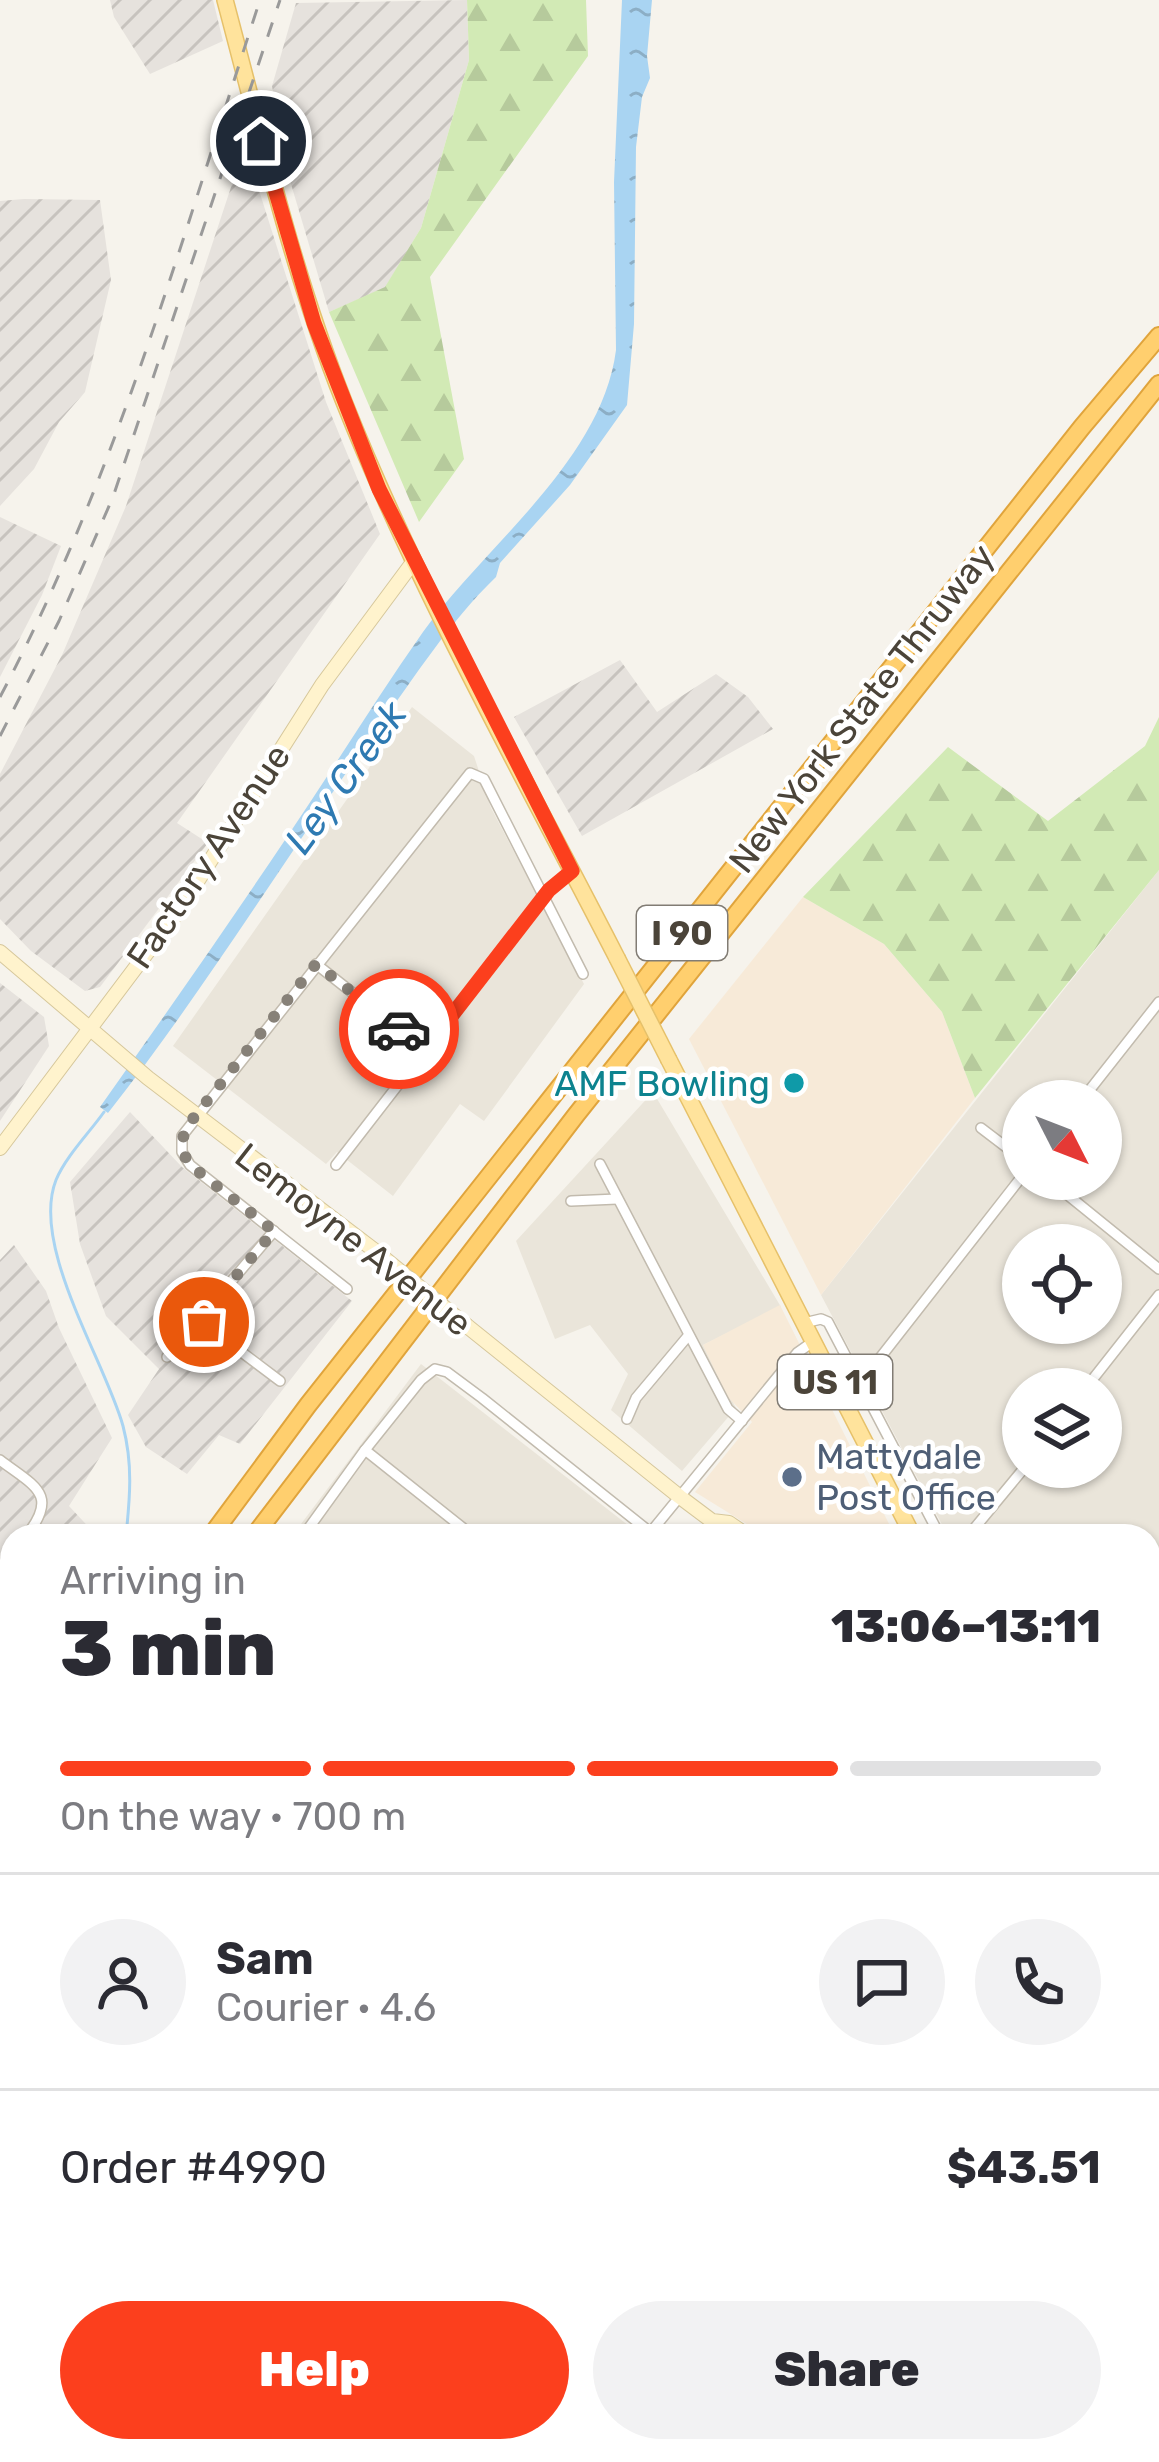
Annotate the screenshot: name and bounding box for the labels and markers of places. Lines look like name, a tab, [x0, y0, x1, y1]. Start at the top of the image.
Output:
pin	[210, 90, 312, 192]
place label: AMF Bowling	[554, 1062, 770, 1105]
marker: AMF Bowling	[781, 1070, 807, 1096]
pin	[153, 1271, 255, 1373]
place label: Mattydale Post Office	[816, 1435, 996, 1519]
marker: Mattydale Post Office	[779, 1464, 805, 1490]

